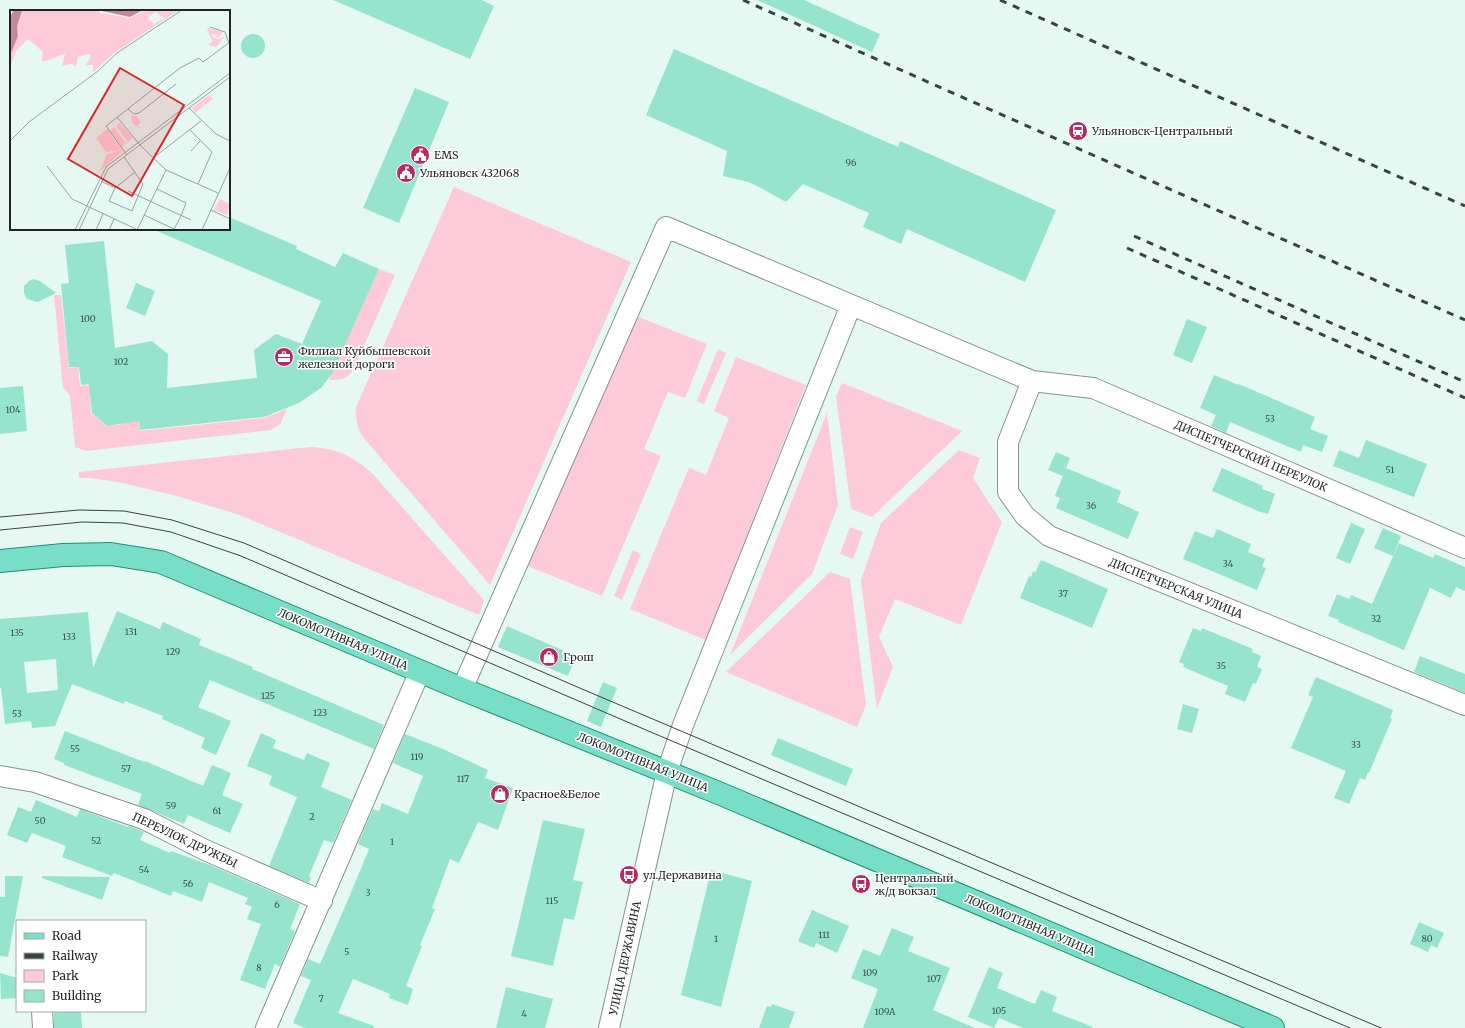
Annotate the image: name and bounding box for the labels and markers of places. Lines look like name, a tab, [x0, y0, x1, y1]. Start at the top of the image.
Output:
station icon: Ульяновск-Центральный	[1067, 120, 1089, 142]
place label: Ульяновск-Центральный	[1091, 124, 1233, 138]
public building icon: EMS	[409, 144, 431, 166]
place label: EMS	[434, 148, 459, 162]
public building icon: Ульяновск 432068	[395, 162, 417, 184]
place label: Ульяновск 432068	[419, 166, 520, 180]
place label: Филиал Куйбышевской железной дороги	[298, 344, 431, 371]
office icon: Филиал Куйбышевской железной дороги	[273, 346, 295, 368]
shop icon: Грош	[538, 646, 560, 668]
place label: Грош	[563, 650, 594, 664]
shop icon: Красное&Белое	[489, 783, 511, 805]
place label: Красное&Белое	[514, 787, 600, 801]
bus stop icon: ул.Державина	[618, 864, 640, 886]
place label: ул.Державина	[643, 868, 722, 882]
place label: Центральный ж/д вокзал	[875, 871, 954, 898]
bus stop icon: Центральный ж/д вокзал	[850, 873, 872, 895]

